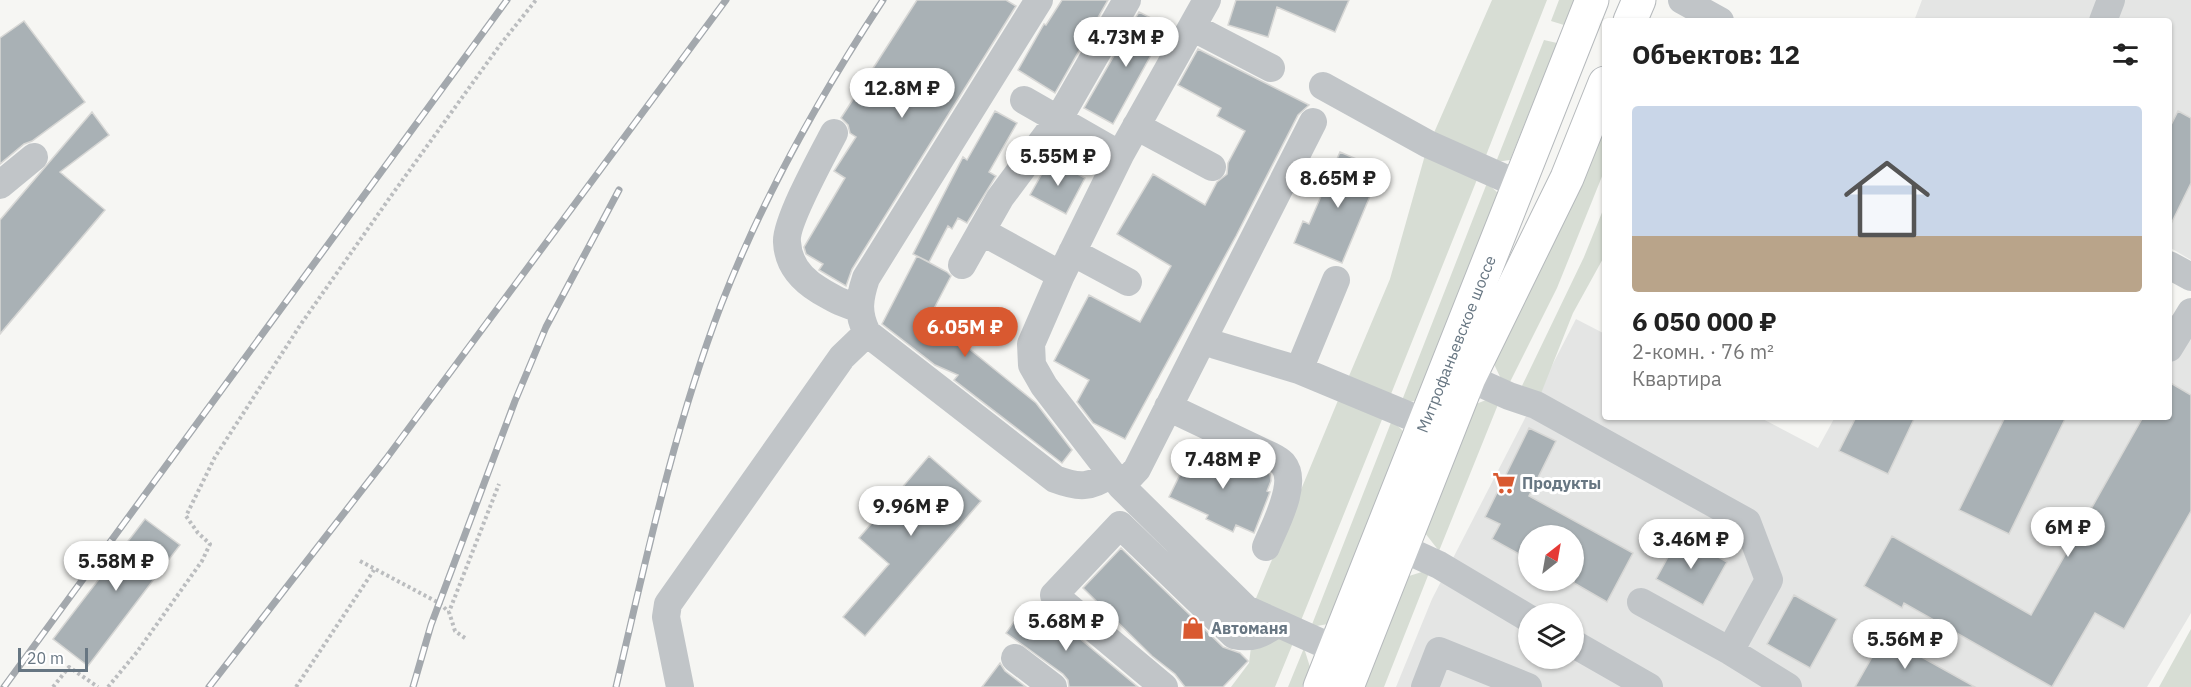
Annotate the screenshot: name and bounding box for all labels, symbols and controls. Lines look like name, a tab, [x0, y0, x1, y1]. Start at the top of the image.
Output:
pin: 4.73M ₽	[1071, 17, 1181, 68]
text: 4.73M ₽	[1088, 23, 1164, 50]
text: Объектов: 12	[1632, 37, 1800, 71]
icon: filters	[2109, 38, 2142, 71]
pin: 12.8M ₽	[847, 68, 957, 119]
text: 12.8M ₽	[864, 74, 940, 101]
pin: 5.55M ₽	[1003, 136, 1113, 187]
text: 5.55M ₽	[1020, 142, 1096, 169]
icon: home	[1833, 145, 1941, 253]
pin: 8.65M ₽	[1283, 158, 1393, 209]
text: 8.65M ₽	[1300, 164, 1376, 191]
street label: Митрофаньевское шоссе	[1412, 252, 1500, 435]
text: 6 050 000 ₽	[1632, 304, 1777, 338]
pin: 6.05M ₽	[910, 307, 1020, 358]
text: 6.05M ₽	[927, 313, 1003, 340]
text: 2-комн. · 76 m²	[1632, 338, 1774, 365]
text: Квартира	[1632, 365, 1722, 392]
pin: 7.48M ₽	[1168, 439, 1278, 490]
text: 7.48M ₽	[1185, 445, 1261, 472]
supermarket icon: Продукты	[1491, 470, 1517, 496]
place label: Продукты	[1522, 473, 1601, 493]
pin: 9.96M ₽	[856, 486, 966, 537]
text: 9.96M ₽	[873, 492, 949, 519]
pin: 6M ₽	[2032, 507, 2104, 558]
text: 6M ₽	[2045, 513, 2091, 540]
pin: 3.46M ₽	[1636, 519, 1746, 570]
north arrow	[1518, 525, 1584, 591]
map controls	[1518, 525, 1584, 669]
text: 3.46M ₽	[1653, 525, 1729, 552]
pin: 5.58M ₽	[61, 541, 171, 592]
text: 5.58M ₽	[78, 547, 154, 574]
pin: 5.68M ₽	[1011, 601, 1121, 652]
button: layers	[1518, 603, 1584, 669]
text: 5.68M ₽	[1028, 607, 1104, 634]
shop icon: Автоманя	[1180, 615, 1206, 641]
place label: Автоманя	[1211, 618, 1288, 638]
pin: 5.56M ₽	[1850, 619, 1960, 670]
text: 5.56M ₽	[1867, 625, 1943, 652]
scale bar	[18, 645, 88, 672]
text: 20 m	[27, 648, 64, 668]

